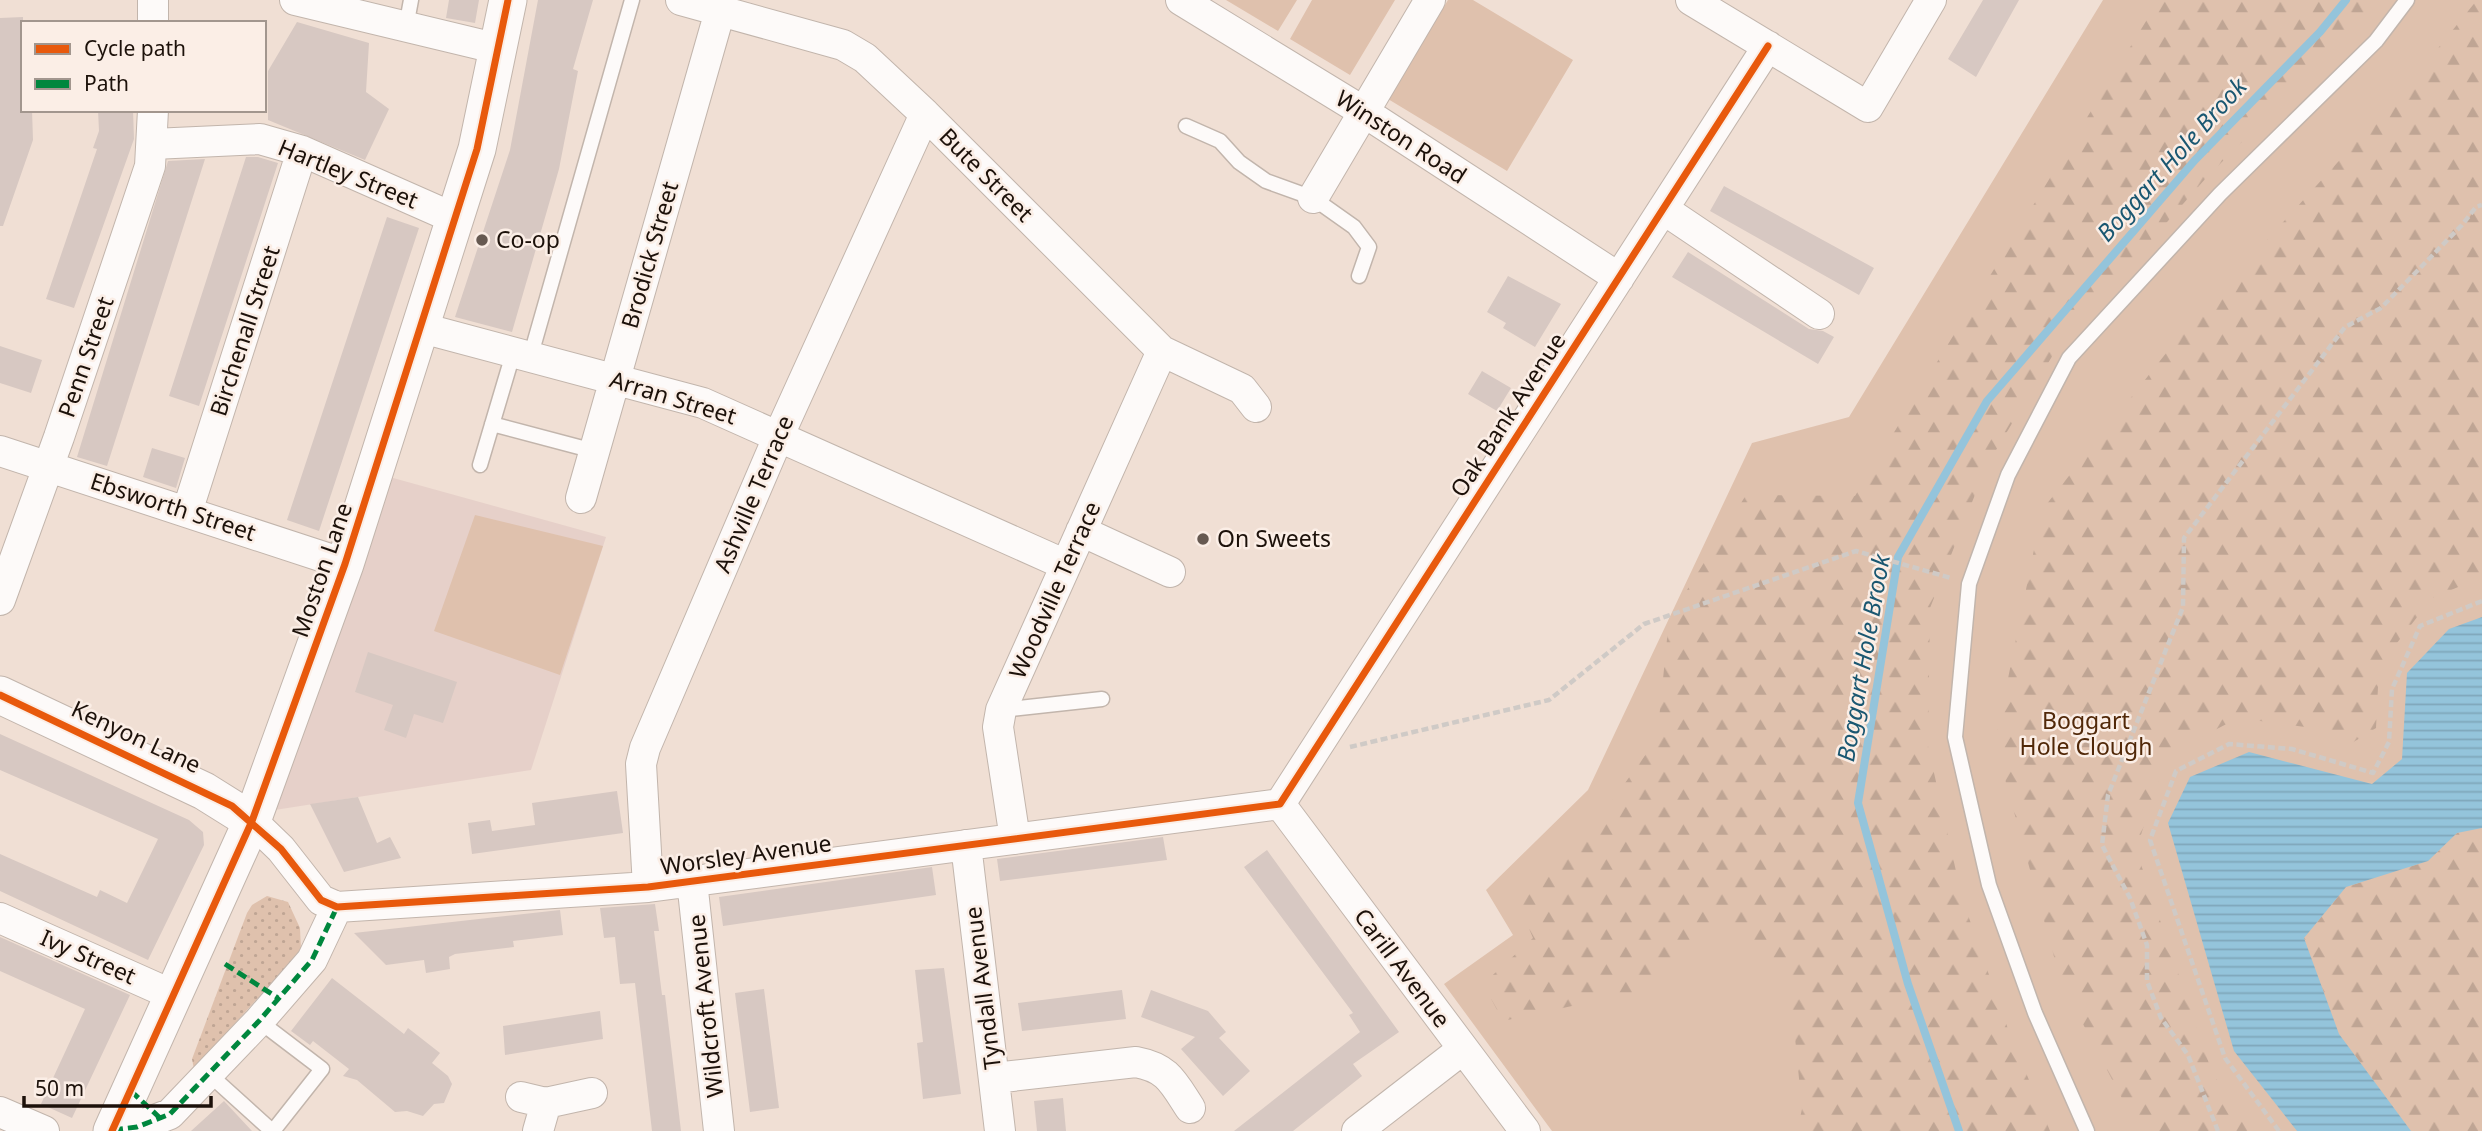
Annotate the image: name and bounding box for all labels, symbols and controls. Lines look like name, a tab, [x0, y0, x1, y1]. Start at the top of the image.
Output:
legend	[21, 21, 266, 112]
text: Cycle path	[84, 34, 186, 62]
text: Path	[84, 69, 129, 97]
water label: Boggart Hole Brook	[2088, 69, 2254, 248]
street label: Winston Road	[1330, 82, 1473, 190]
street label: Bute Street	[933, 120, 1041, 228]
street label: Hartley Street	[274, 130, 423, 216]
street label: Brodick Street	[613, 177, 685, 332]
place label: Co-op	[496, 223, 560, 255]
marker: Co-op	[474, 232, 490, 248]
street label: Birchenall Street	[201, 241, 287, 420]
street label: Penn Street	[49, 292, 121, 421]
street label: Oak Bank Avenue	[1442, 326, 1572, 503]
street label: Arran Street	[606, 363, 740, 431]
street label: Ashville Terrace	[706, 410, 801, 577]
street label: Ebsworth Street	[86, 464, 260, 548]
street label: Woodville Terrace	[1001, 496, 1108, 683]
street label: Moston Lane	[283, 498, 359, 641]
place label: On Sweets	[1217, 522, 1331, 554]
marker: On Sweets	[1195, 531, 1211, 547]
water label: Boggart Hole Brook	[1828, 551, 1897, 764]
street label: Kenyon Lane	[66, 692, 206, 780]
park label: Boggart Hole Clough	[2020, 704, 2152, 762]
street label: Worsley Avenue	[658, 826, 833, 882]
street label: Carill Avenue	[1347, 901, 1458, 1034]
street label: Tyndall Avenue	[956, 905, 1008, 1071]
street label: Wildcroft Avenue	[679, 913, 731, 1099]
street label: Ivy Street	[36, 921, 141, 991]
scale bar	[24, 1064, 212, 1108]
text: 50 m	[35, 1074, 84, 1102]

